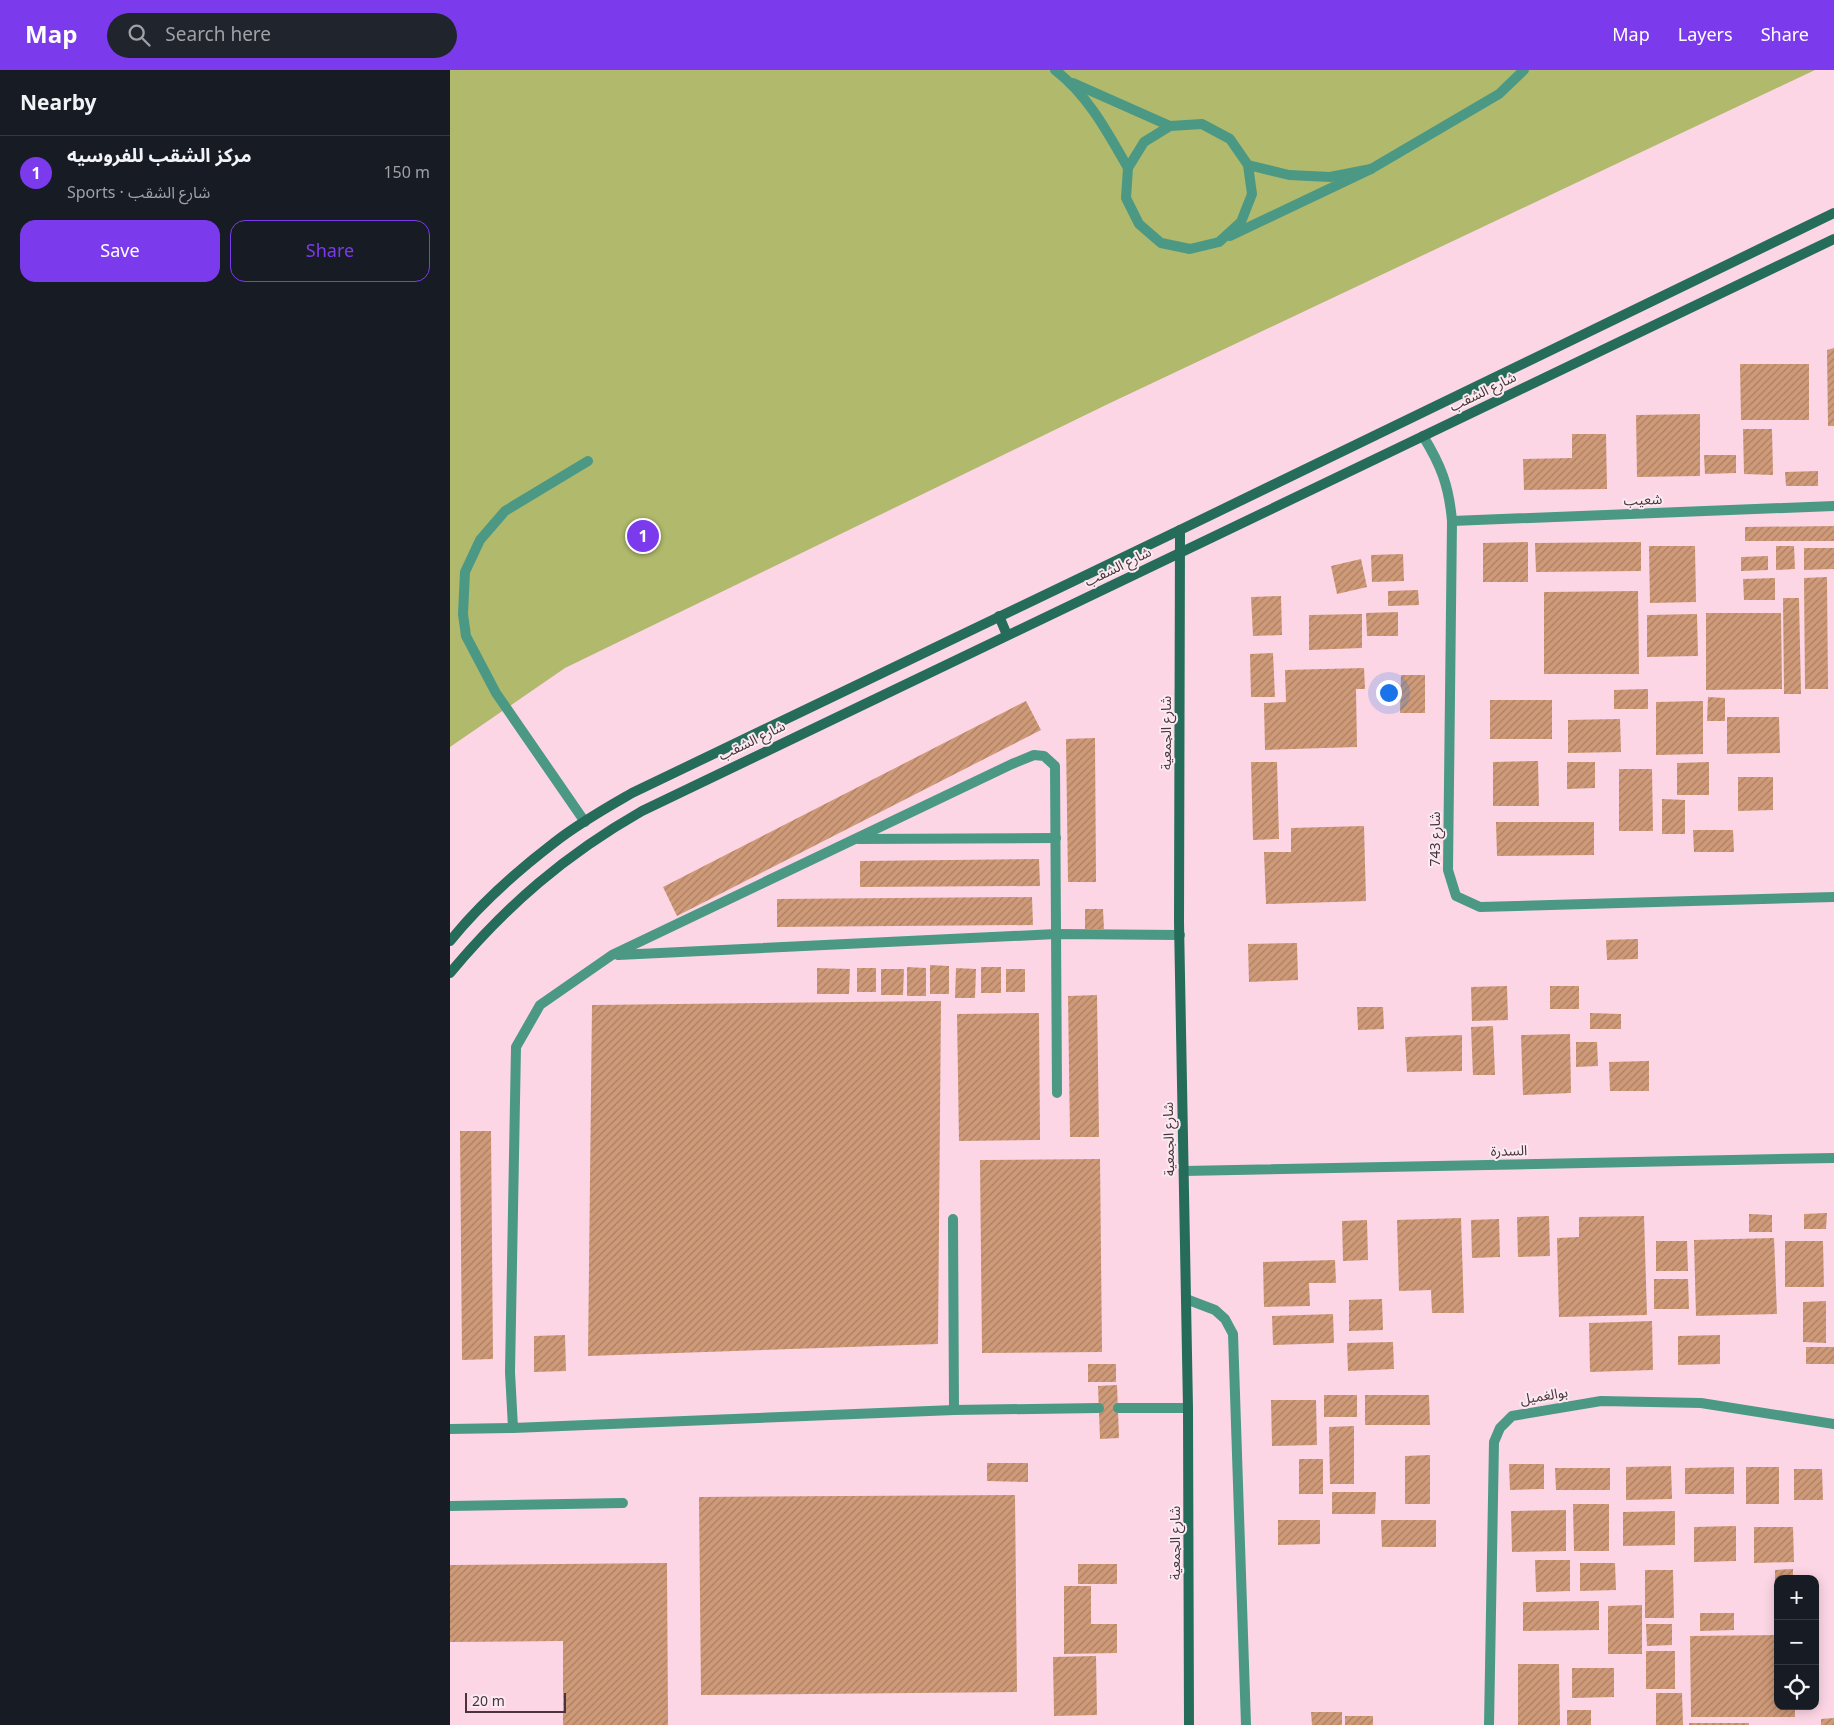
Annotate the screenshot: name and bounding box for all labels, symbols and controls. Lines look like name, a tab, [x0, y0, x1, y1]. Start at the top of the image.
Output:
text: Map	[25, 10, 77, 61]
search box	[107, 13, 457, 58]
text: Search here	[165, 15, 271, 55]
text: Map	[1612, 16, 1650, 54]
text: Layers	[1678, 16, 1733, 54]
text: Share	[1761, 16, 1809, 54]
icon: search	[125, 21, 153, 49]
text: Nearby	[20, 81, 97, 125]
text: مركز الشقب للفروسيه	[67, 136, 251, 176]
text: 150 m	[383, 156, 430, 190]
text: 1	[31, 157, 41, 191]
text: Sports · شارع الشقب	[67, 176, 210, 210]
button: Save	[20, 220, 220, 282]
button: Share	[230, 220, 430, 282]
street label: شارع الشقب	[1444, 363, 1522, 421]
street label: شعيب	[1623, 485, 1663, 515]
pin: 1	[627, 517, 659, 555]
street label: شارع الشقب	[1079, 538, 1157, 596]
your location	[1376, 680, 1402, 706]
street label: شارع الجمعية	[1152, 696, 1181, 770]
street label: شارع الشقب	[713, 712, 791, 770]
street label: شارع 743	[1421, 812, 1450, 866]
street label: شارع الجمعية	[1154, 1102, 1184, 1176]
street label: السدرة	[1490, 1136, 1528, 1166]
street label: بوالغميل	[1518, 1378, 1570, 1414]
street label: شارع الجمعية	[1161, 1506, 1190, 1580]
map controls	[1774, 1575, 1819, 1710]
button: +	[1774, 1575, 1819, 1620]
button: −	[1774, 1620, 1819, 1665]
button: locate	[1774, 1665, 1819, 1710]
text: 20 m	[472, 1687, 505, 1716]
scale bar	[465, 1690, 566, 1713]

